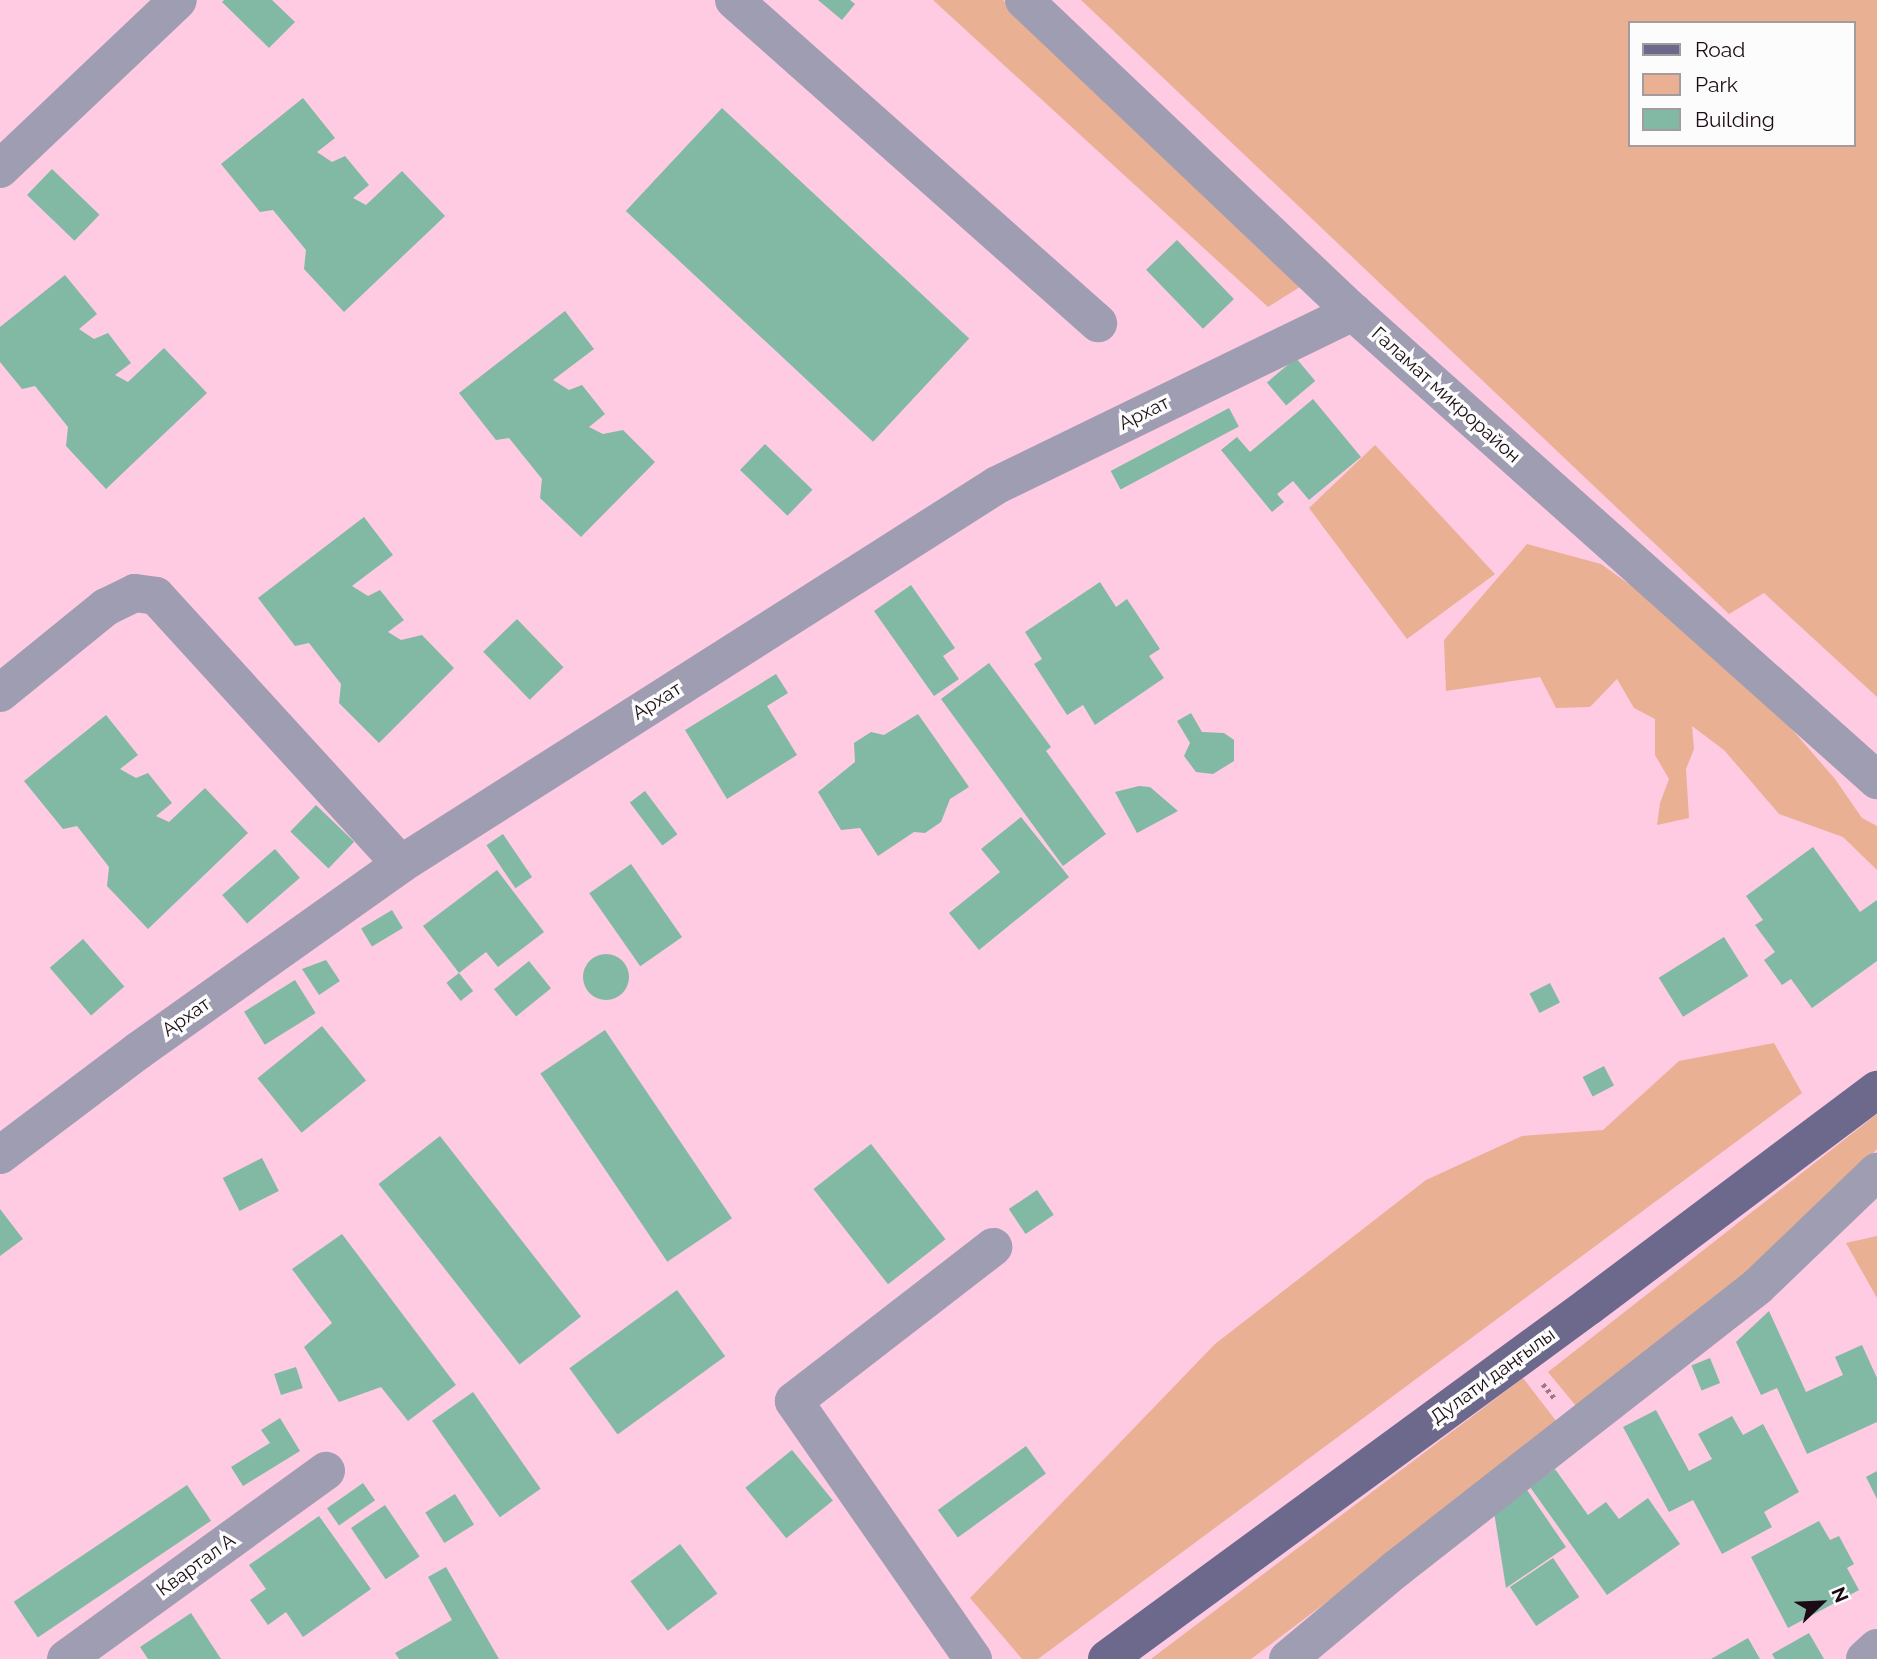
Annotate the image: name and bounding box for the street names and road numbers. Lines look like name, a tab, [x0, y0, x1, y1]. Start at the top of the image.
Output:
street label: Галамат микрорайон	[1367, 322, 1525, 468]
street label: Архат	[1115, 391, 1173, 435]
street label: Архат	[628, 677, 686, 725]
street label: Архат	[158, 992, 214, 1042]
street label: Дулати даңғылы	[1426, 1323, 1560, 1429]
street label: Квартал А	[152, 1529, 240, 1601]

